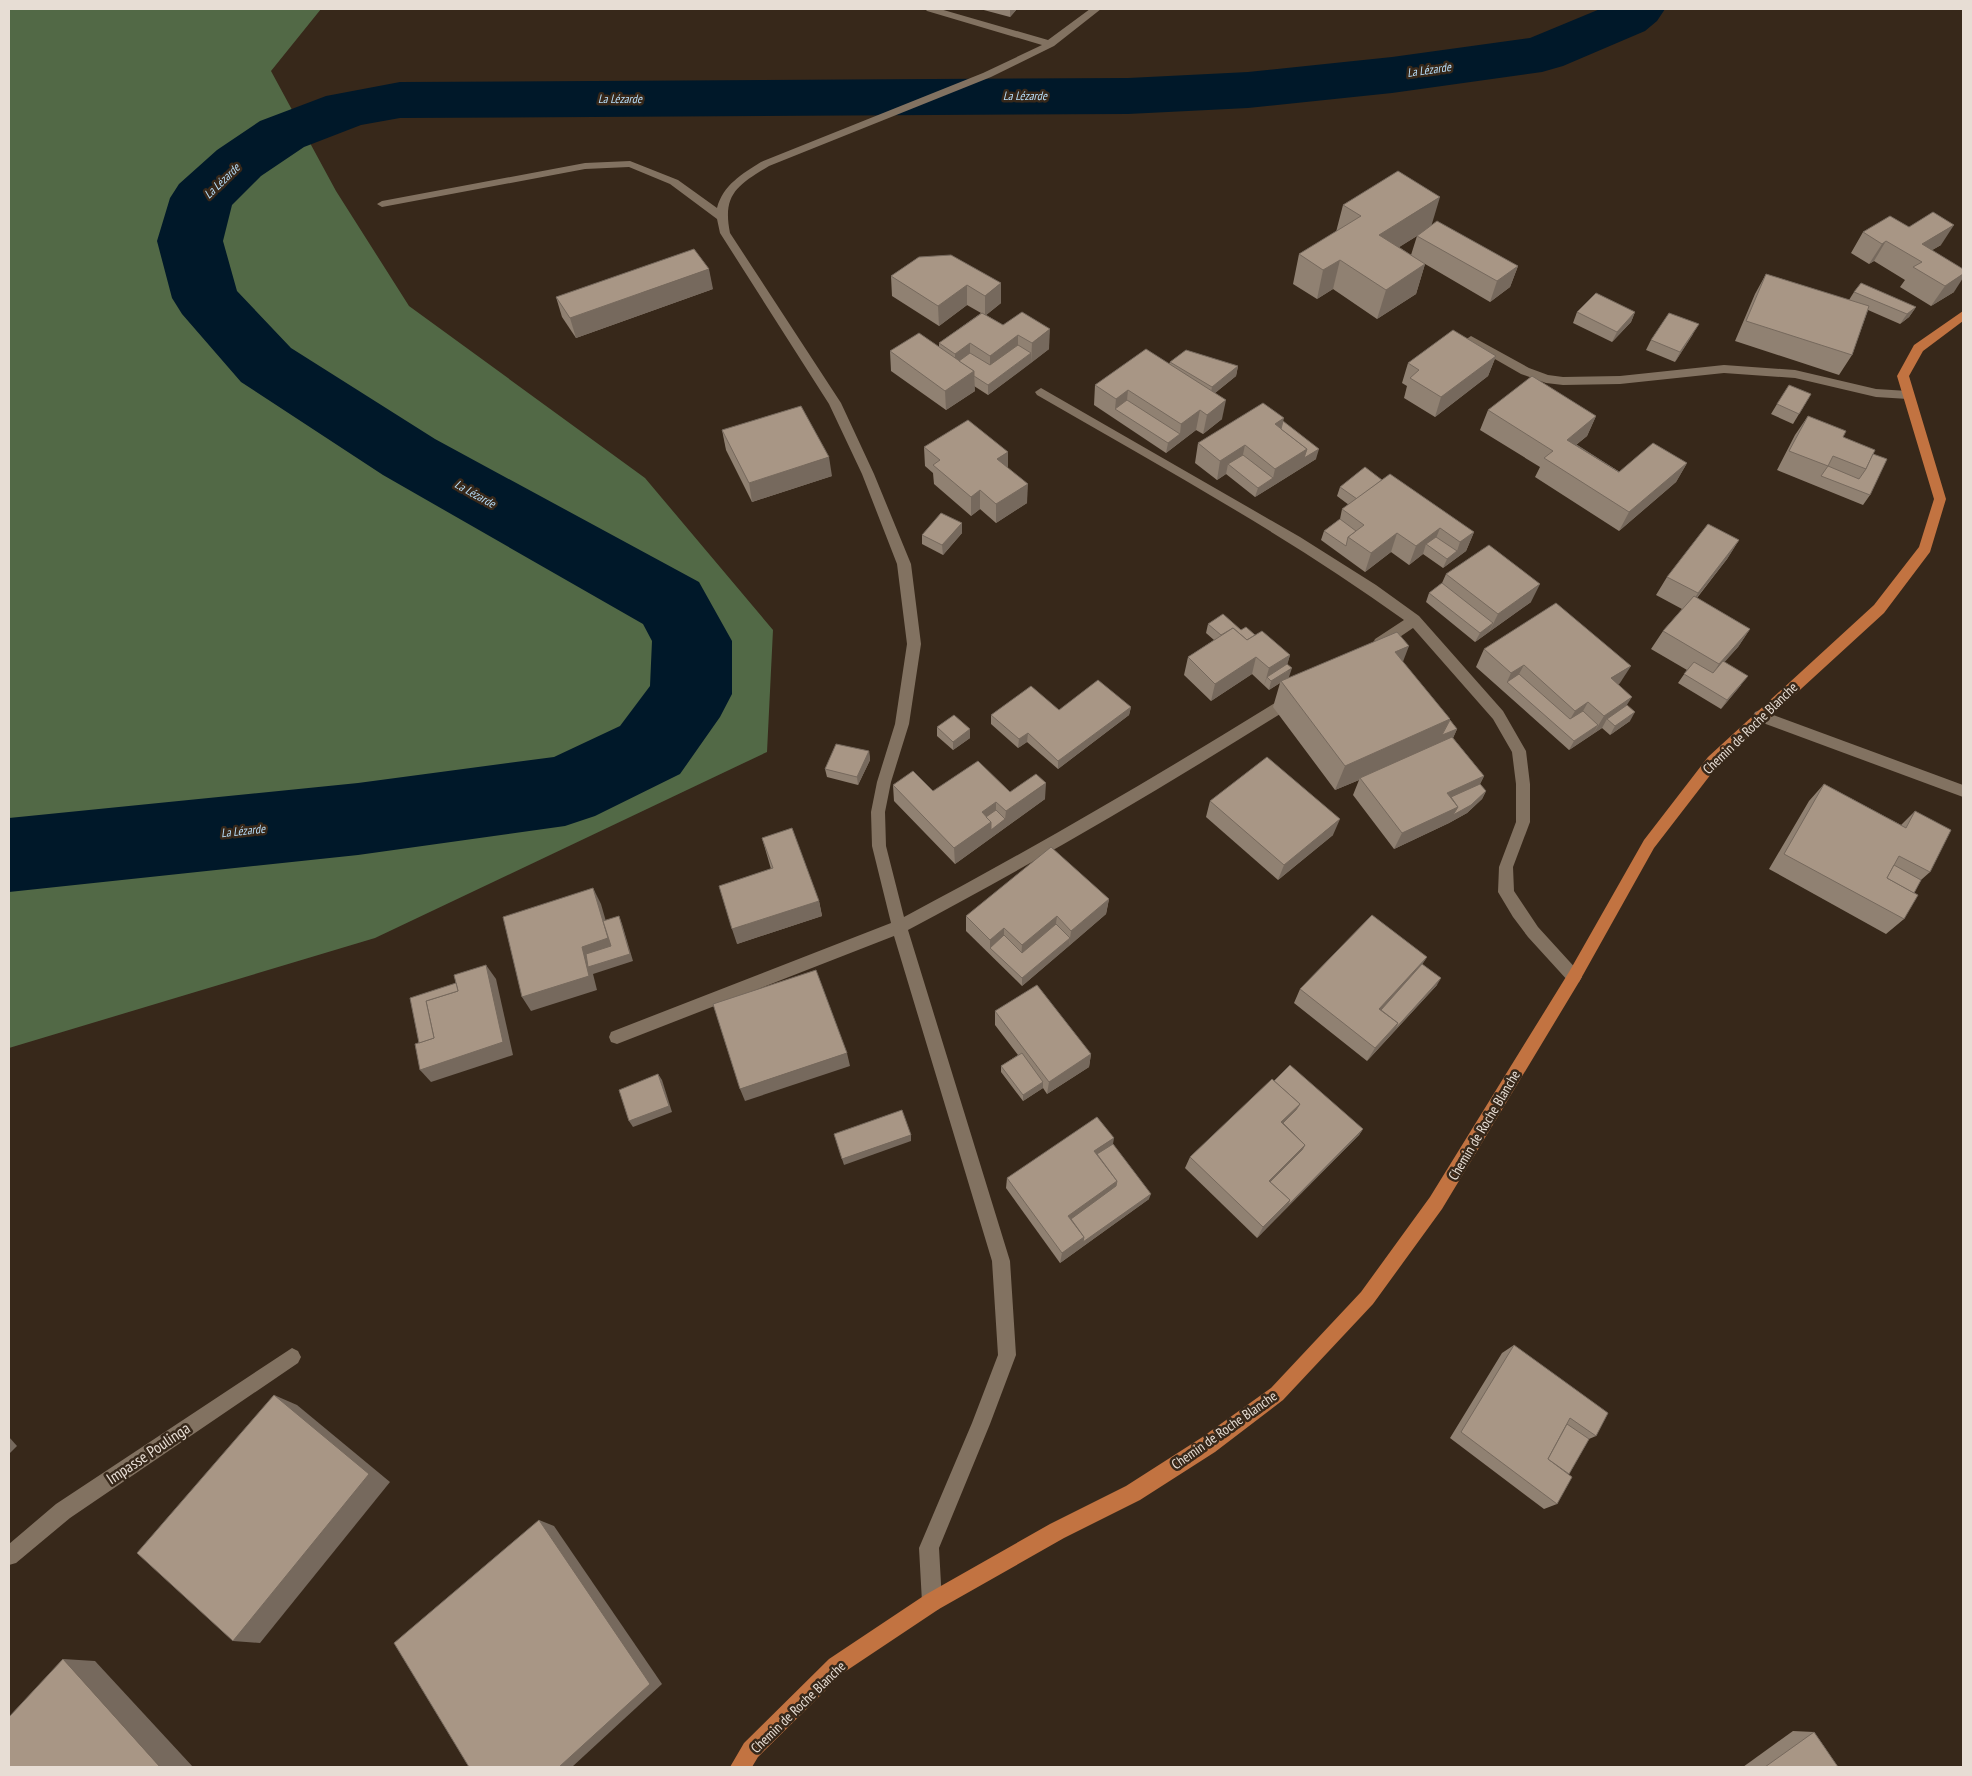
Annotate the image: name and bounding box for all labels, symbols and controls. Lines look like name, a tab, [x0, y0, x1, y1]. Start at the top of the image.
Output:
water label: La Lézarde	[1406, 59, 1453, 80]
water label: La Lézarde	[1003, 88, 1048, 103]
water label: La Lézarde	[598, 91, 643, 106]
water label: La Lézarde	[201, 159, 243, 201]
water label: La Lézarde	[452, 476, 499, 511]
street label: Chemin de Roche Blanche	[1699, 678, 1801, 778]
water label: La Lézarde	[220, 821, 267, 840]
street label: Chemin de Roche Blanche	[1444, 1067, 1524, 1183]
street label: Chemin de Roche Blanche	[1168, 1387, 1281, 1473]
street label: Impasse Poulinga	[102, 1418, 194, 1488]
street label: Chemin de Roche Blanche	[747, 1657, 849, 1757]

